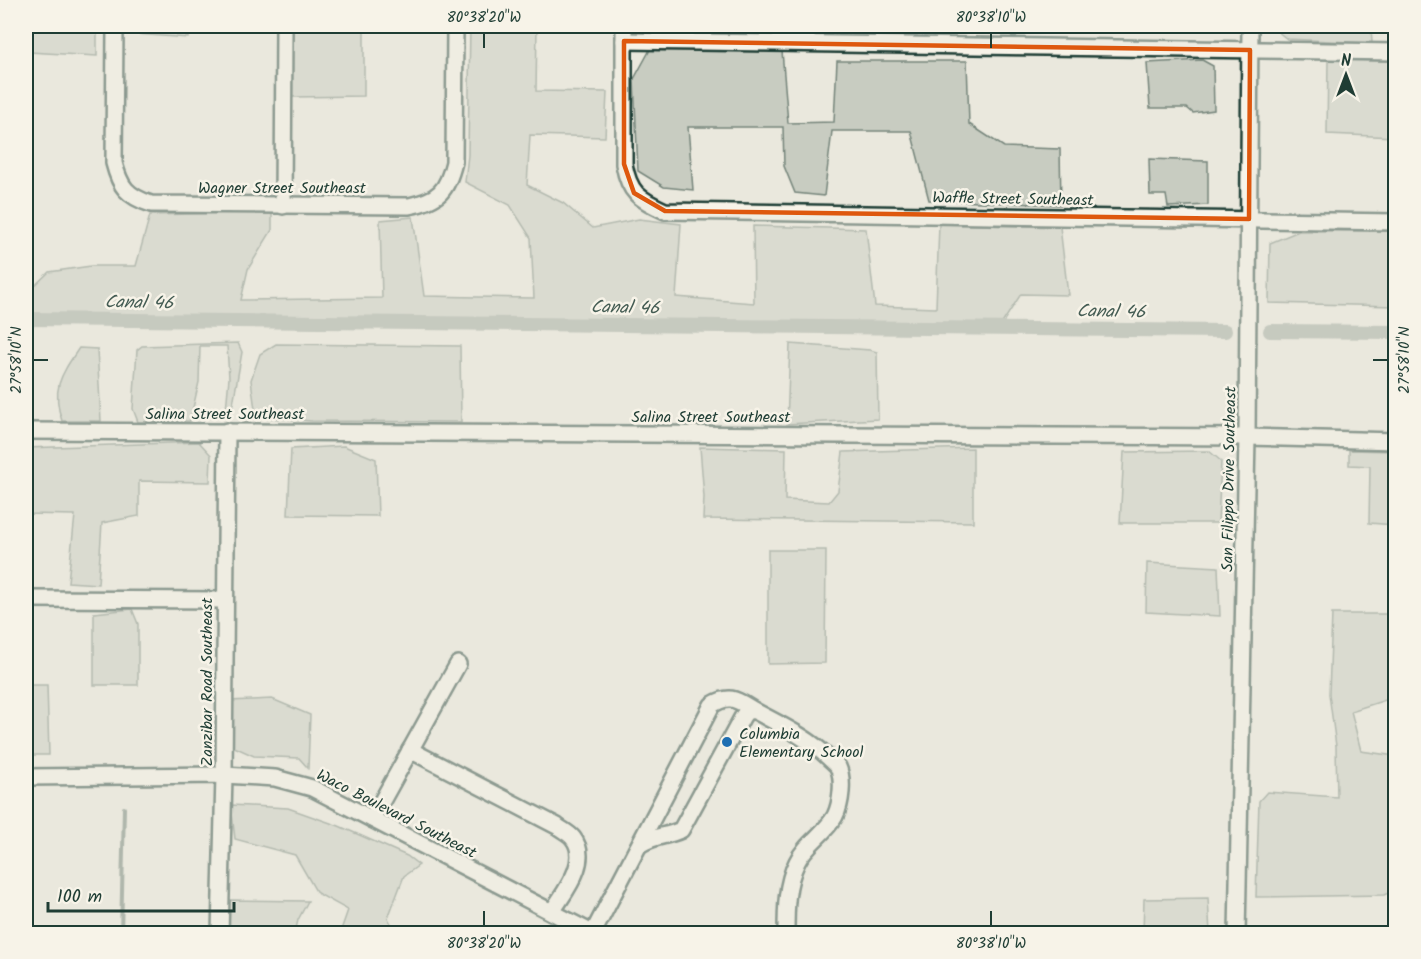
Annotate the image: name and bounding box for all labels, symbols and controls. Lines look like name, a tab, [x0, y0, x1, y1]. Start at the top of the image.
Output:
text: 80°38'20"W	[447, 6, 521, 30]
text: 80°38'10"W	[956, 6, 1026, 30]
north arrow	[1316, 45, 1376, 105]
text: N	[1341, 49, 1351, 74]
street label: Wagner Street Southeast	[198, 176, 367, 201]
street label: Waffle Street Southeast	[932, 186, 1095, 213]
water label: Canal 46	[104, 288, 176, 319]
water label: Canal 46	[590, 293, 662, 324]
water label: Canal 46	[1076, 297, 1148, 328]
text: 27°58'10"N	[5, 326, 29, 394]
text: 27°58'10"N	[1393, 326, 1417, 394]
street label: San Filippo Drive Southeast	[1215, 385, 1244, 572]
street label: Salina Street Southeast	[145, 402, 305, 427]
street label: Salina Street Southeast	[631, 405, 791, 430]
street label: Zanzibar Road Southeast	[195, 597, 220, 766]
place label: Columbia Elementary School	[739, 722, 864, 765]
marker: Columbia Elementary School	[720, 735, 734, 749]
street label: Waco Boulevard Southeast	[312, 763, 482, 866]
scale bar	[48, 875, 234, 913]
text: 100 m	[57, 883, 102, 912]
text: 80°38'20"W	[447, 932, 521, 956]
text: 80°38'10"W	[956, 932, 1026, 956]

